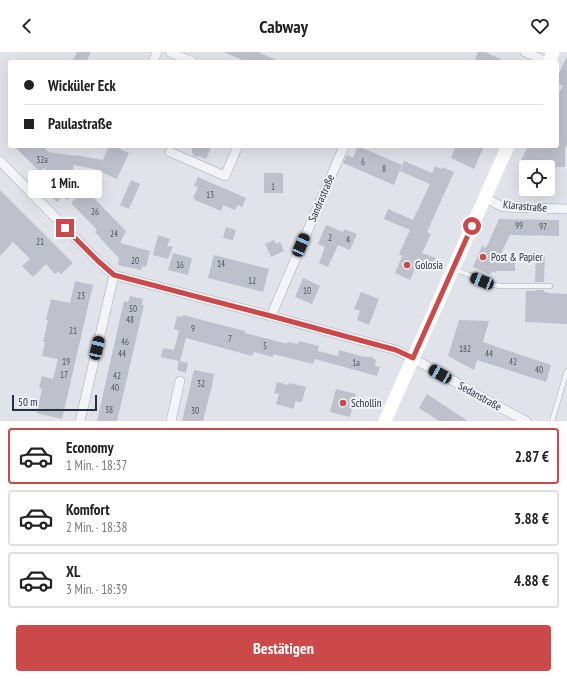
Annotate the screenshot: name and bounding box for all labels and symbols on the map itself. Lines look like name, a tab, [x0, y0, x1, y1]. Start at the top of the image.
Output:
house number: 32a	[36, 154, 48, 165]
house number: 6	[361, 156, 365, 167]
house number: 8	[382, 163, 386, 174]
callout: 1 Min.	[28, 170, 102, 198]
street label: Sandrastraße	[305, 172, 337, 224]
house number: 1	[271, 181, 275, 192]
house number: 13	[206, 189, 214, 200]
street label: Klarastraße	[503, 197, 548, 215]
house number: 26	[91, 206, 99, 217]
route start	[463, 217, 481, 235]
route end	[56, 219, 74, 237]
house number: 99	[515, 220, 523, 231]
house number: 97	[539, 221, 547, 232]
house number: 24	[110, 228, 118, 239]
car	[291, 232, 311, 258]
house number: 2	[328, 232, 332, 243]
house number: 4	[346, 234, 350, 245]
house number: 21	[36, 236, 44, 247]
place label: Post & Papier	[491, 250, 543, 264]
marker: Post & Papier	[478, 252, 488, 262]
house number: 20	[131, 255, 139, 266]
house number: 14	[217, 258, 225, 269]
place label: Golosia	[415, 258, 443, 272]
house number: 16	[176, 259, 184, 270]
marker: Golosia	[402, 260, 412, 270]
car	[469, 271, 495, 291]
house number: 12	[248, 275, 256, 286]
house number: 10	[303, 285, 311, 296]
house number: 23	[77, 290, 85, 301]
house number: 50	[129, 303, 137, 314]
house number: 48	[126, 314, 134, 325]
house number: 9	[191, 323, 195, 334]
house number: 21	[69, 325, 77, 336]
house number: 7	[228, 333, 232, 344]
car	[88, 335, 106, 361]
house number: 46	[121, 336, 129, 347]
house number: 5	[263, 340, 267, 351]
house number: 182	[459, 343, 471, 354]
house number: 44	[118, 348, 126, 359]
house number: 44	[485, 348, 493, 359]
house number: 19	[62, 356, 70, 367]
house number: 42	[509, 356, 517, 367]
house number: 1a	[352, 357, 360, 368]
car	[427, 363, 453, 385]
house number: 40	[535, 364, 543, 375]
house number: 17	[60, 369, 68, 380]
house number: 42	[113, 370, 121, 381]
house number: 32	[197, 378, 205, 389]
street label: Sedanstraße	[456, 378, 504, 414]
house number: 40	[111, 382, 119, 393]
scale bar	[12, 393, 97, 412]
place label: Schollin	[351, 396, 382, 410]
marker: Schollin	[338, 398, 348, 408]
house number: 38	[105, 404, 113, 415]
house number: 30	[191, 405, 199, 416]

